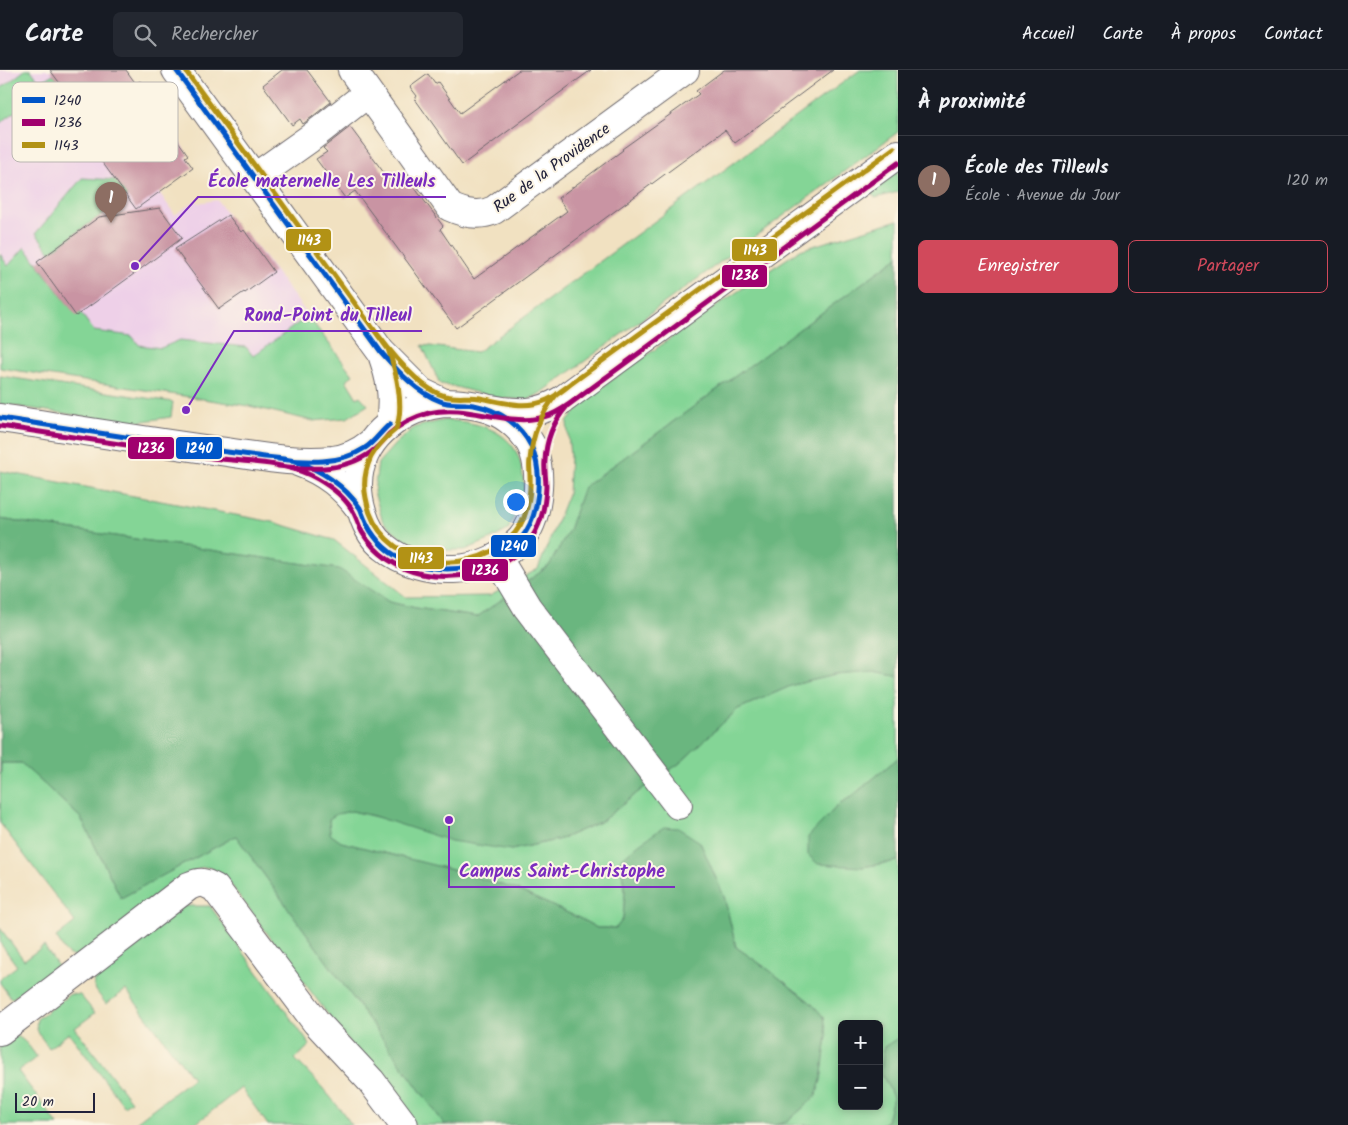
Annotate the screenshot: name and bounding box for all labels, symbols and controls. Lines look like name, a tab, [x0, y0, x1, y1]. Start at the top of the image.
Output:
search box	[113, 12, 463, 57]
text: Carte	[25, 15, 83, 54]
text: Rechercher	[171, 20, 258, 50]
text: Accueil	[1022, 20, 1075, 49]
text: Carte	[1103, 20, 1143, 49]
text: À propos	[1171, 20, 1236, 49]
text: Contact	[1264, 20, 1323, 49]
icon: search	[131, 21, 159, 49]
legend	[12, 82, 178, 162]
text: À proximité	[918, 86, 1025, 119]
text: 1240	[54, 90, 81, 112]
text: 1236	[54, 112, 82, 134]
street label: Rue de la Providence	[488, 117, 616, 219]
text: 1143	[54, 135, 79, 157]
text: École des Tilleuls	[965, 153, 1109, 183]
callout: École maternelle Les Tilleuls	[198, 164, 446, 197]
text: École maternelle Les Tilleuls	[208, 168, 436, 197]
text: 1	[932, 168, 936, 193]
text: 120 m	[1287, 168, 1328, 193]
pin: 1	[95, 182, 127, 223]
text: École · Avenue du Jour	[965, 183, 1120, 208]
line badge: 1143	[285, 228, 332, 252]
text: 1143	[297, 230, 321, 252]
line badge: 1143	[731, 238, 778, 262]
text: 1143	[743, 240, 767, 262]
button: Enregistrer	[918, 240, 1118, 293]
button: Partager	[1128, 240, 1328, 293]
line badge: 1236	[721, 264, 768, 288]
text: 1236	[731, 265, 759, 287]
callout: Rond-Point du Tilleul	[234, 298, 422, 331]
text: Rond-Point du Tilleul	[244, 302, 412, 331]
line badge: 1236	[127, 436, 175, 460]
line badge: 1240	[175, 436, 223, 460]
text: 1236	[137, 438, 165, 460]
text: 1240	[185, 438, 213, 460]
your location	[503, 489, 529, 515]
line badge: 1240	[490, 534, 537, 558]
text: 1240	[500, 536, 528, 558]
line badge: 1143	[397, 546, 445, 570]
text: 1143	[409, 548, 433, 570]
line badge: 1236	[461, 558, 509, 582]
text: 1236	[471, 560, 499, 582]
callout: Campus Saint-Christophe	[449, 854, 675, 887]
text: Campus Saint-Christophe	[459, 858, 665, 887]
map controls	[838, 1020, 883, 1110]
button: +	[838, 1020, 883, 1065]
button: −	[838, 1065, 883, 1110]
scale bar	[15, 1090, 95, 1113]
text: 20 m	[22, 1091, 54, 1113]

